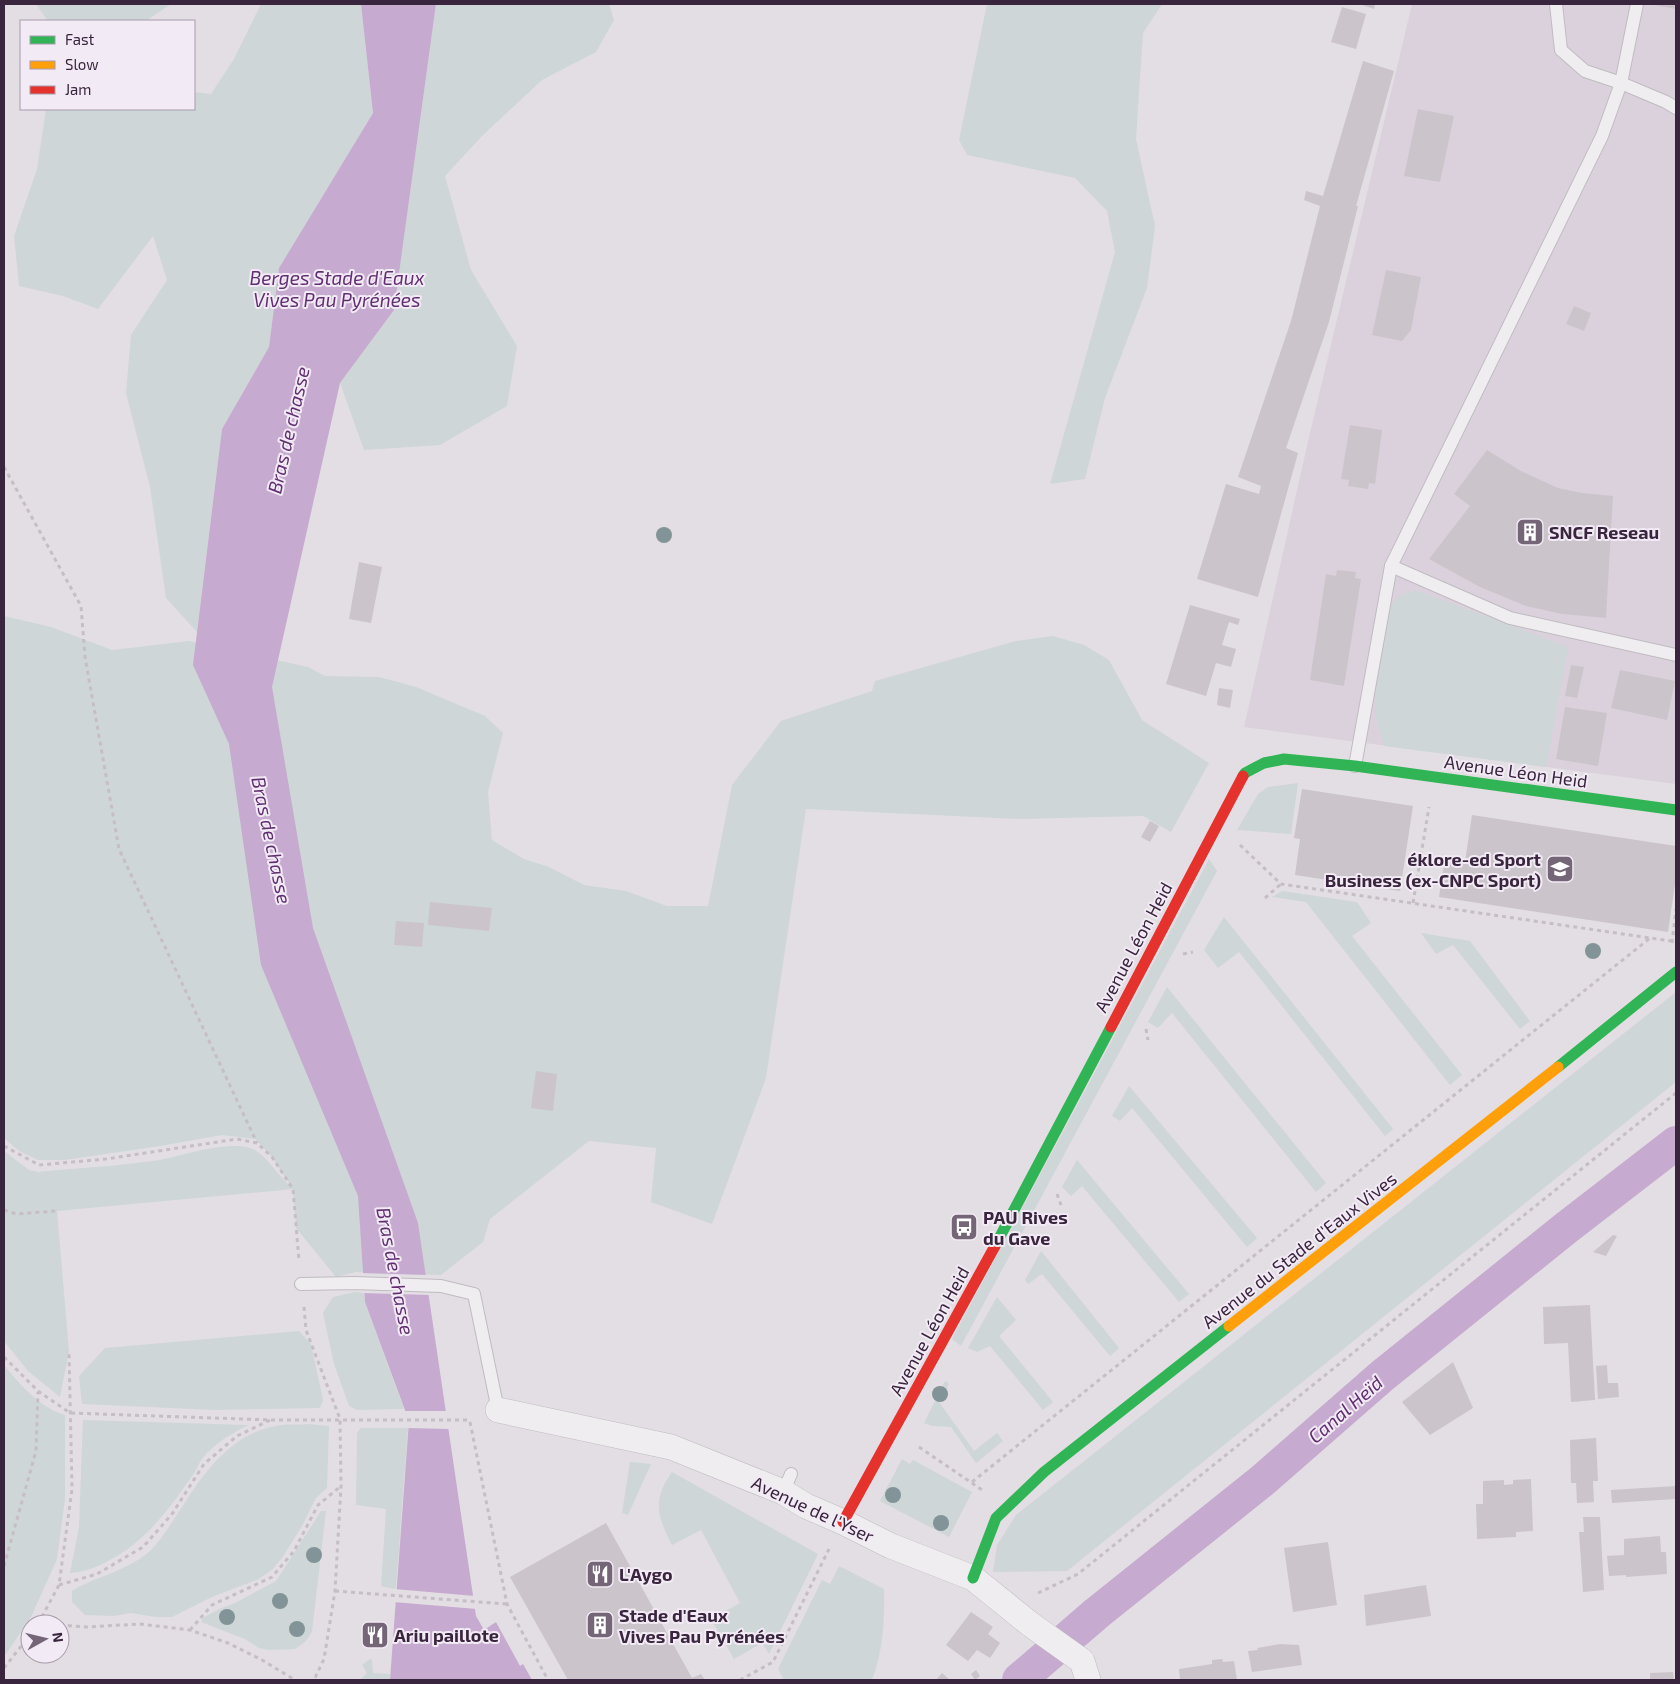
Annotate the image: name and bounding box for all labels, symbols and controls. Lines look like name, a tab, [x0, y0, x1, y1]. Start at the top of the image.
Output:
legend	[20, 20, 195, 110]
text: Fast	[65, 30, 95, 48]
text: Slow	[65, 55, 99, 73]
text: Jam	[65, 80, 91, 98]
water label: Berges Stade d'Eaux Vives Pau Pyrénées	[249, 266, 425, 312]
water label: Bras de chasse	[262, 364, 314, 496]
building icon: SNCF Reseau	[1515, 517, 1545, 547]
place label: SNCF Reseau	[1549, 521, 1659, 543]
street label: Avenue Léon Heid	[1443, 750, 1589, 792]
water label: Bras de chasse	[247, 774, 297, 906]
place label: éklore-ed Sport Business (ex-CNPC Sport)	[1325, 848, 1542, 891]
school or university icon: éklore-ed Sport Business (ex-CNPC Sport)	[1545, 854, 1575, 884]
street label: Avenue Léon Heid	[1089, 878, 1177, 1016]
street label: Avenue du Stade d'Eaux Vives	[1197, 1167, 1401, 1333]
water label: Bras de chasse	[372, 1205, 420, 1337]
place label: PAU Rives du Gave	[983, 1206, 1068, 1249]
bus stop icon: PAU Rives du Gave	[949, 1212, 979, 1242]
street label: Avenue Léon Heid	[884, 1263, 974, 1399]
water label: Canal Heïd	[1303, 1370, 1387, 1448]
street label: Avenue de l'Yser	[748, 1471, 878, 1547]
restaurant icon: L'Aygo	[585, 1559, 615, 1589]
place label: L'Aygo	[619, 1563, 673, 1585]
place label: Stade d'Eaux Vives Pau Pyrénées	[619, 1604, 785, 1647]
building icon: Stade d'Eaux Vives Pau Pyrénées	[585, 1610, 615, 1640]
north arrow	[20, 1614, 70, 1664]
restaurant icon: Ariu paillote	[360, 1620, 390, 1650]
place label: Ariu paillote	[394, 1624, 499, 1646]
text: N	[49, 1631, 67, 1643]

